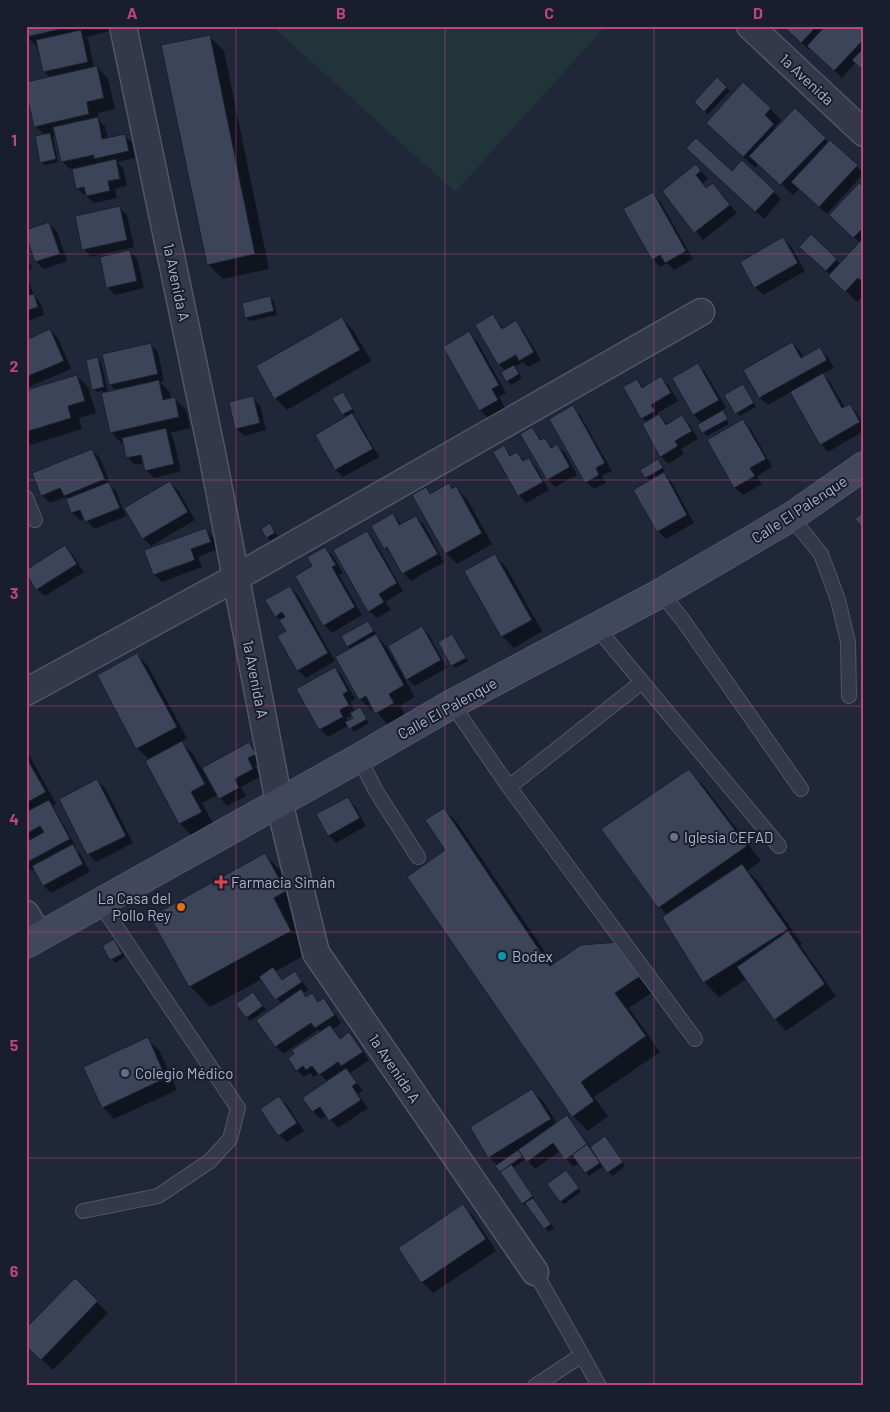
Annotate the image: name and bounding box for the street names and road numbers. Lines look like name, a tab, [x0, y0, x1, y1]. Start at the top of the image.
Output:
street label: 1a Avenida	[776, 49, 838, 109]
street label: 1a Avenida A	[160, 241, 194, 323]
street label: Calle El Palenque	[748, 471, 850, 547]
street label: 1a Avenida A	[240, 638, 272, 720]
street label: Calle El Palenque	[394, 673, 500, 743]
street label: 1a Avenida A	[365, 1030, 425, 1106]

